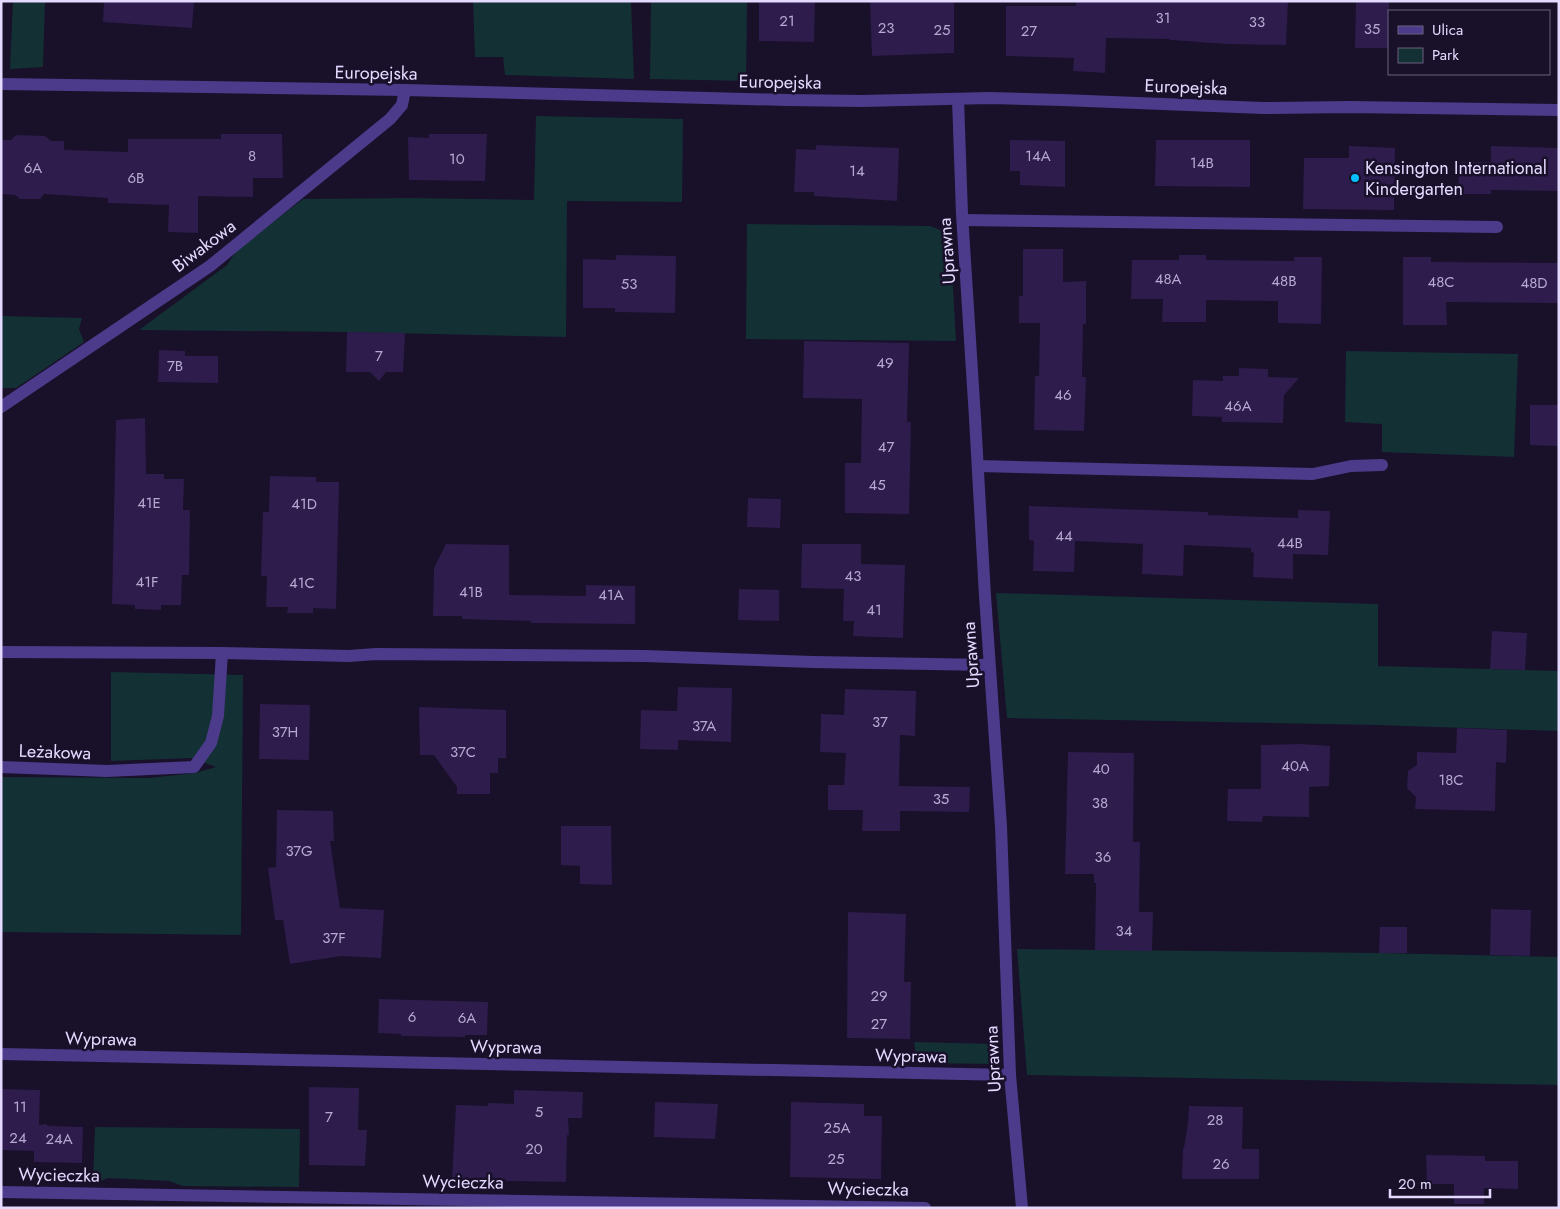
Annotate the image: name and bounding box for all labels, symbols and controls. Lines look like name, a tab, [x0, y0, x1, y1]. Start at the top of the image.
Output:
house number: 31	[1156, 7, 1170, 29]
house number: 21	[779, 10, 795, 32]
legend	[1388, 10, 1550, 75]
house number: 33	[1249, 11, 1265, 33]
house number: 23	[878, 17, 894, 39]
house number: 35	[1364, 18, 1380, 40]
house number: 25	[934, 19, 951, 41]
text: Ulica	[1432, 19, 1463, 41]
house number: 27	[1021, 20, 1037, 42]
text: Park	[1432, 44, 1459, 66]
street label: Europejska	[334, 59, 418, 87]
street label: Europejska	[738, 68, 822, 96]
street label: Europejska	[1144, 73, 1228, 101]
house number: 8	[248, 145, 256, 167]
house number: 14A	[1025, 145, 1051, 167]
house number: 10	[449, 148, 465, 170]
house number: 14B	[1190, 152, 1214, 174]
place label: Kensington International Kindergarten	[1365, 155, 1547, 202]
house number: 6A	[24, 157, 42, 179]
house number: 14	[849, 160, 865, 182]
house number: 6B	[127, 167, 145, 189]
marker: Kensington International Kindergarten	[1349, 172, 1361, 184]
street label: Biwakowa	[167, 213, 241, 279]
street label: Uprawna	[932, 217, 962, 285]
house number: 48A	[1155, 268, 1181, 290]
house number: 48B	[1271, 270, 1297, 292]
house number: 48C	[1427, 271, 1455, 293]
house number: 48D	[1520, 272, 1548, 294]
house number: 53	[621, 273, 637, 295]
house number: 7	[375, 345, 383, 367]
house number: 49	[876, 352, 894, 374]
house number: 7B	[167, 355, 183, 377]
house number: 46	[1054, 384, 1072, 406]
house number: 46A	[1224, 395, 1252, 417]
house number: 47	[878, 436, 894, 458]
house number: 45	[868, 474, 886, 496]
house number: 41E	[137, 492, 161, 514]
house number: 41D	[291, 493, 317, 515]
house number: 44	[1055, 525, 1073, 547]
house number: 44B	[1277, 532, 1303, 554]
house number: 43	[845, 565, 861, 587]
house number: 41F	[136, 571, 159, 593]
house number: 41C	[289, 572, 315, 594]
house number: 41B	[459, 581, 483, 603]
house number: 41A	[598, 584, 624, 606]
house number: 41	[866, 599, 882, 621]
street label: Uprawna	[956, 621, 986, 689]
house number: 37	[872, 711, 888, 733]
house number: 37A	[692, 715, 716, 737]
house number: 37H	[272, 721, 298, 743]
street label: Leżakowa	[18, 738, 92, 766]
house number: 37C	[450, 741, 476, 763]
house number: 40A	[1281, 755, 1309, 777]
house number: 40	[1092, 758, 1110, 780]
house number: 18C	[1438, 769, 1464, 791]
house number: 35	[933, 788, 949, 810]
house number: 38	[1092, 792, 1108, 814]
house number: 37G	[285, 840, 313, 862]
house number: 36	[1095, 846, 1111, 868]
house number: 34	[1116, 920, 1133, 942]
house number: 37F	[322, 927, 346, 949]
house number: 29	[870, 985, 888, 1007]
house number: 6	[408, 1006, 416, 1028]
house number: 6A	[458, 1007, 476, 1029]
house number: 27	[871, 1013, 887, 1035]
street label: Wyprawa	[65, 1025, 137, 1053]
street label: Uprawna	[978, 1025, 1008, 1093]
street label: Wyprawa	[470, 1033, 542, 1061]
street label: Wyprawa	[875, 1042, 947, 1070]
house number: 11	[13, 1096, 27, 1118]
house number: 5	[535, 1101, 543, 1123]
house number: 7	[325, 1106, 333, 1128]
house number: 28	[1207, 1109, 1223, 1131]
house number: 25A	[824, 1117, 851, 1139]
house number: 24	[9, 1127, 27, 1149]
house number: 24A	[45, 1128, 73, 1150]
house number: 20	[525, 1138, 543, 1160]
house number: 25	[828, 1148, 845, 1170]
house number: 26	[1212, 1153, 1230, 1175]
street label: Wycieczka	[18, 1161, 100, 1189]
scale bar	[1390, 1166, 1490, 1198]
street label: Wycieczka	[422, 1168, 504, 1196]
text: 20 m	[1398, 1173, 1432, 1195]
street label: Wycieczka	[827, 1175, 909, 1203]

